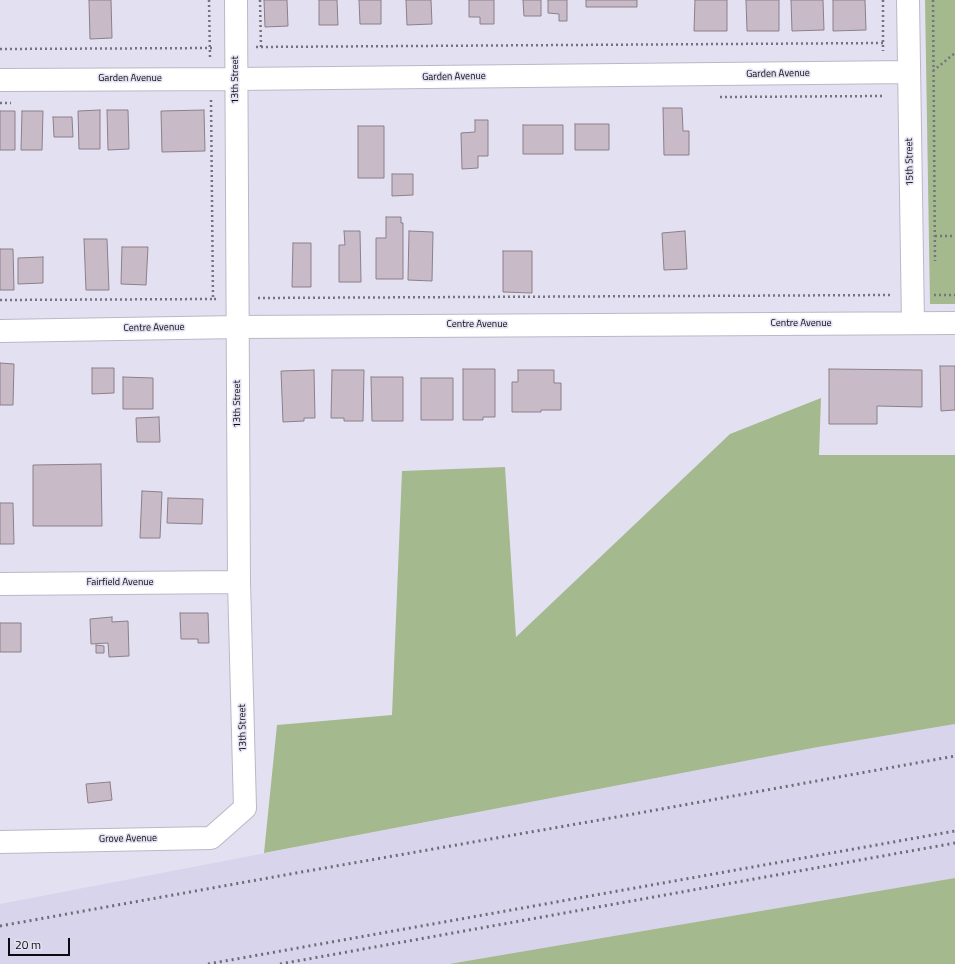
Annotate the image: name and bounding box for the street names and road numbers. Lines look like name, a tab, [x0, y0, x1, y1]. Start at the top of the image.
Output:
street label: 13th Street	[230, 56, 242, 104]
street label: Garden Avenue	[746, 67, 810, 81]
street label: Garden Avenue	[422, 70, 486, 84]
street label: Garden Avenue	[98, 73, 162, 85]
street label: 15th Street	[904, 138, 916, 186]
street label: Centre Avenue	[770, 318, 832, 330]
street label: Centre Avenue	[446, 319, 508, 331]
street label: Centre Avenue	[123, 321, 185, 335]
street label: 13th Street	[232, 380, 244, 428]
street label: Fairfield Avenue	[86, 577, 154, 589]
street label: 13th Street	[237, 704, 249, 752]
street label: Grove Avenue	[99, 832, 157, 846]

